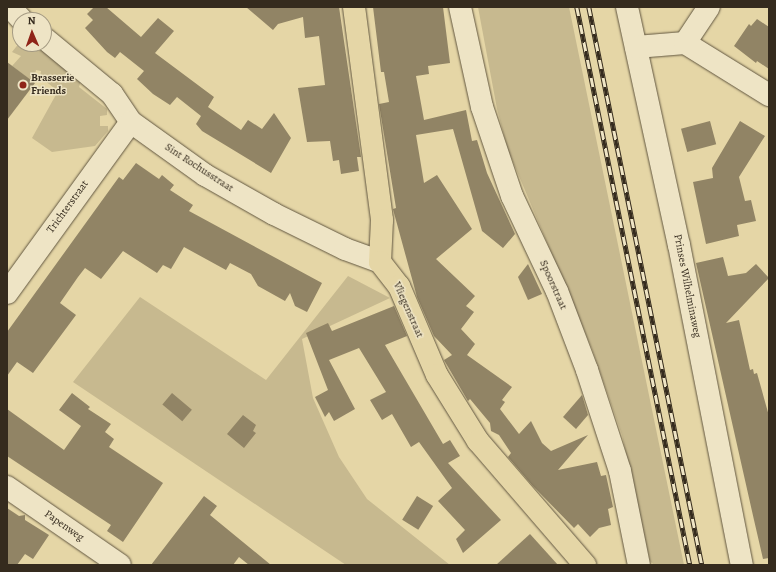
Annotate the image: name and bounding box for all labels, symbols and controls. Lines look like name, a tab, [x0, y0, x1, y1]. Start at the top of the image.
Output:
north arrow	[12, 12, 52, 52]
text: N	[27, 13, 36, 28]
place label: Brasserie Friends	[31, 72, 74, 98]
marker: Brasserie Friends	[18, 80, 28, 90]
street label: Sint Rochusstraat	[162, 141, 236, 195]
street label: Trichterstraat	[44, 178, 92, 236]
street label: Prinses Wilhelminaweg	[670, 233, 704, 339]
street label: Spoorstraat	[536, 258, 570, 312]
street label: Vliegenstraat	[390, 280, 426, 340]
street label: Papenweg	[42, 508, 86, 544]

